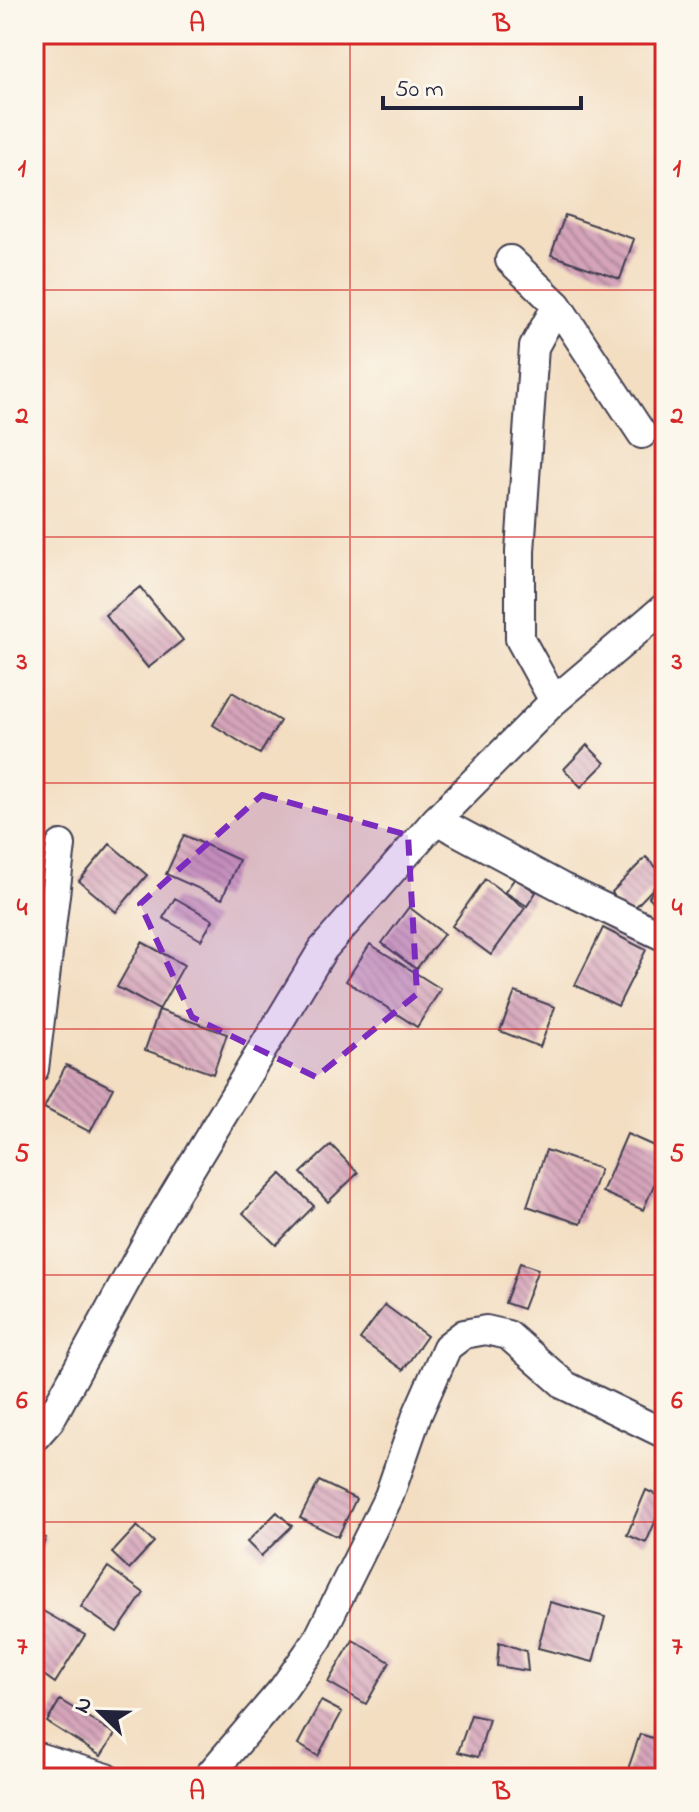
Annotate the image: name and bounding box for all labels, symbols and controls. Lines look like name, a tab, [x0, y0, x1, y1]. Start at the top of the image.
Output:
text: A	[189, 6, 205, 44]
text: B	[492, 6, 511, 44]
scale bar	[383, 60, 581, 110]
text: 50 m	[395, 73, 444, 108]
text: 1	[18, 151, 27, 189]
text: 1	[673, 151, 682, 189]
text: 2	[15, 398, 29, 436]
text: 2	[670, 398, 684, 436]
text: 3	[16, 644, 28, 682]
text: 3	[671, 644, 683, 682]
text: 4	[17, 890, 28, 928]
text: 4	[672, 890, 683, 928]
text: 5	[15, 1136, 30, 1174]
text: 5	[670, 1136, 685, 1174]
text: 6	[16, 1383, 28, 1421]
text: 6	[671, 1383, 683, 1421]
text: 7	[17, 1629, 28, 1667]
text: 7	[672, 1629, 683, 1667]
north arrow	[60, 1672, 140, 1752]
text: N	[67, 1692, 102, 1718]
text: A	[189, 1774, 205, 1812]
text: B	[492, 1774, 511, 1812]

